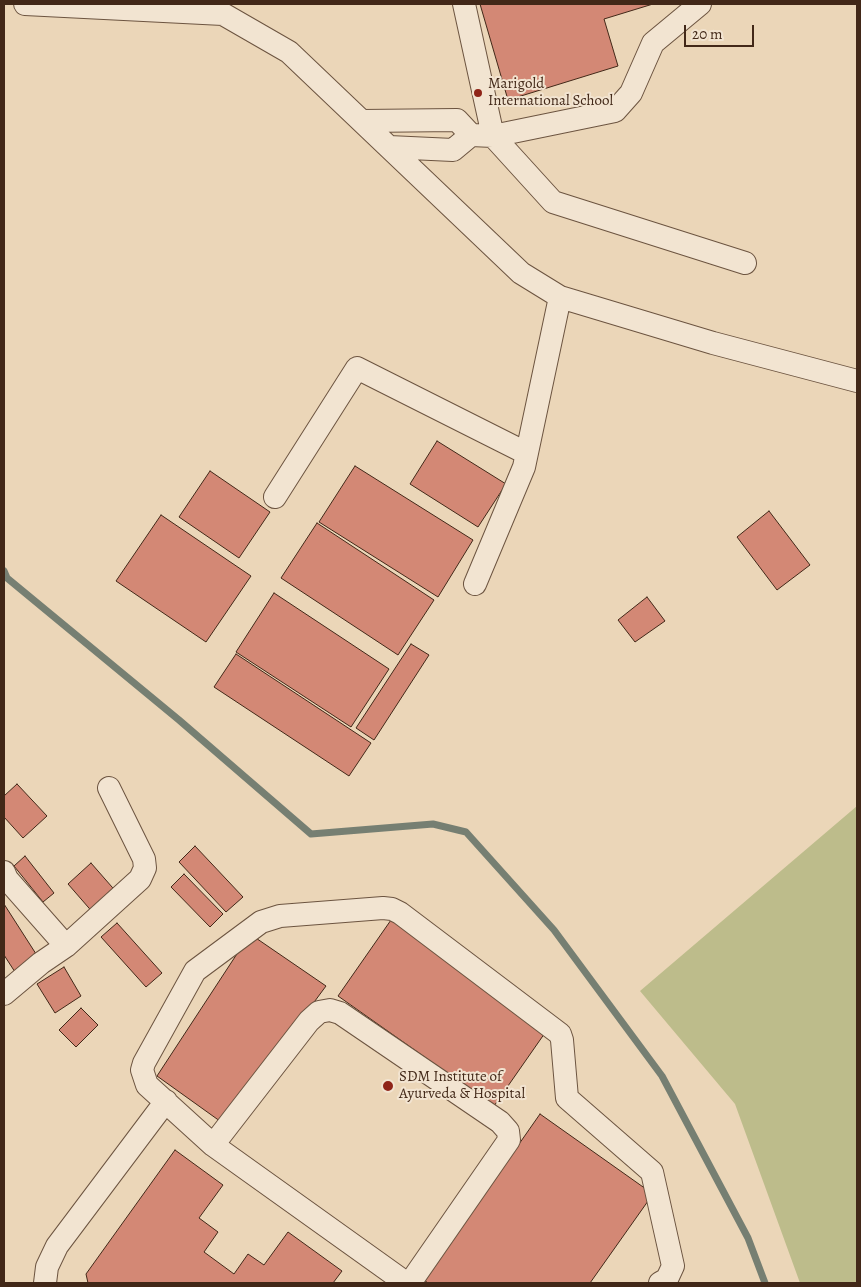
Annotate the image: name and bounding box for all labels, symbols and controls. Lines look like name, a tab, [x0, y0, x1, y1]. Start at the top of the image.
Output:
scale bar	[686, 15, 756, 47]
text: 20 m	[692, 24, 723, 44]
place label: Marigold International School	[488, 75, 613, 110]
marker: Marigold International School	[472, 87, 484, 99]
place label: SDM Institute of Ayurveda & Hospital	[399, 1068, 525, 1103]
marker: SDM Institute of Ayurveda & Hospital	[381, 1079, 395, 1093]

